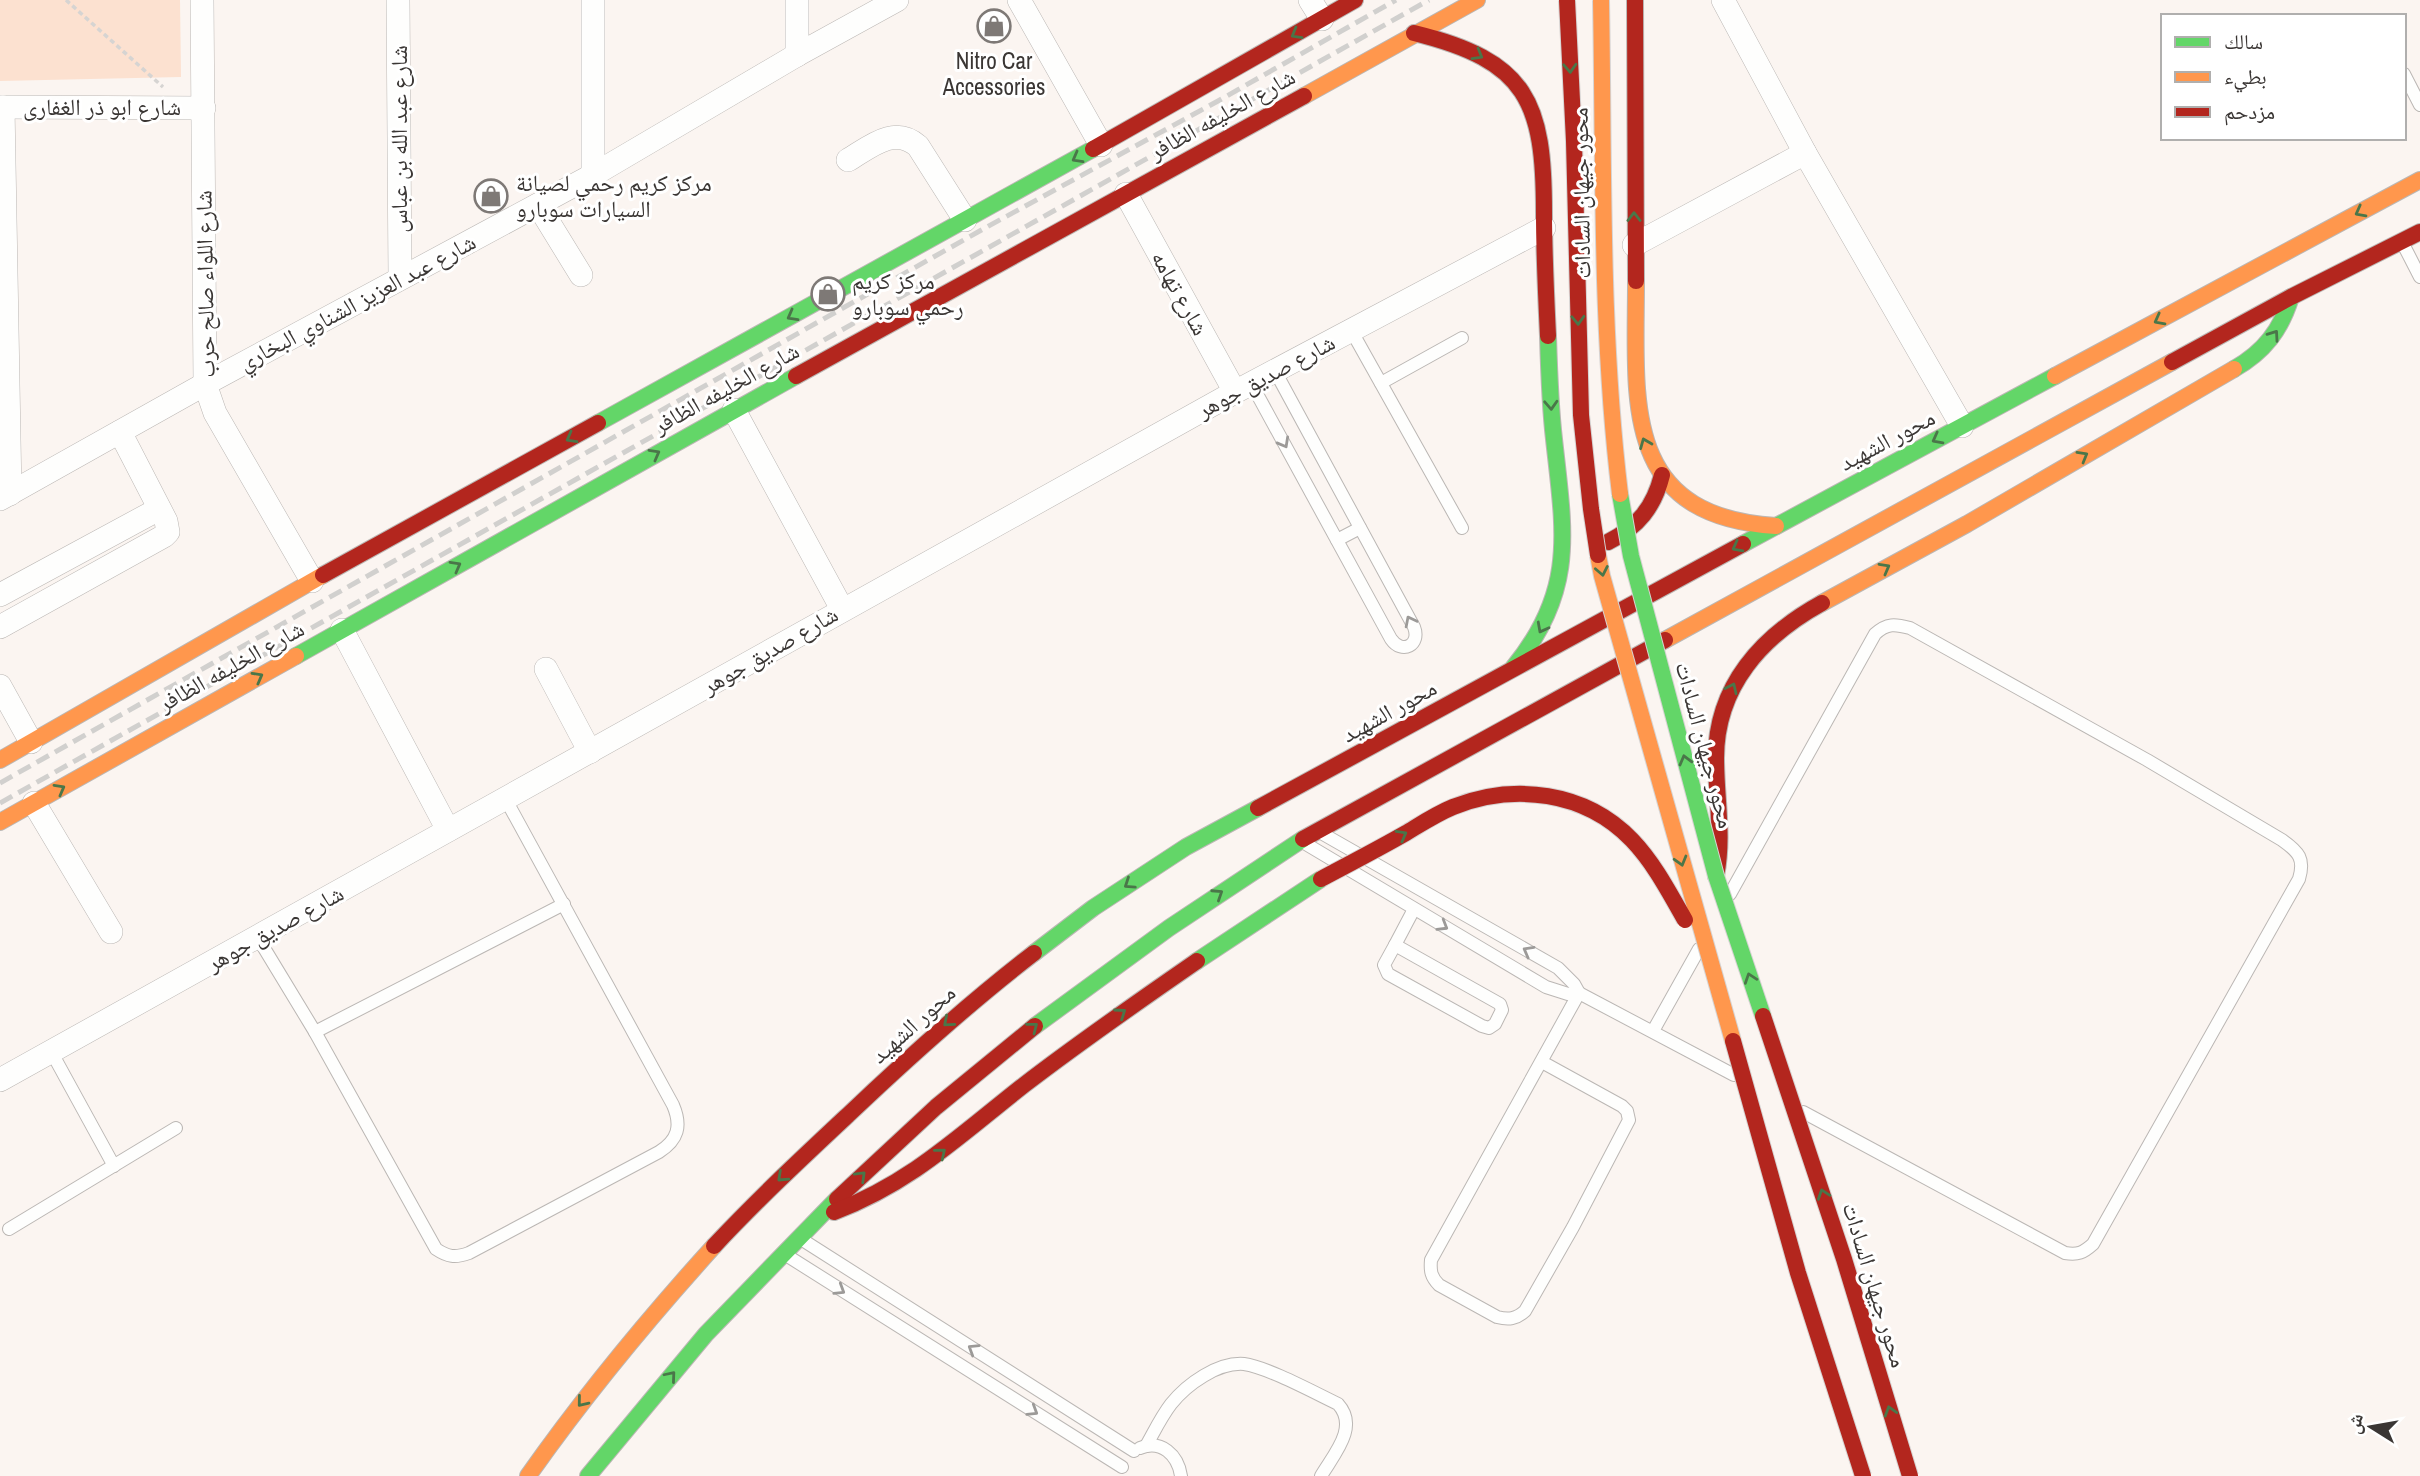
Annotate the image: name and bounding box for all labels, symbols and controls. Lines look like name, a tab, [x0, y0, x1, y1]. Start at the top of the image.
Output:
shop icon: Nitro Car Accessories	[975, 7, 1013, 45]
legend	[2161, 14, 2406, 140]
one-way arrow	[1291, 26, 1303, 39]
text: سالك	[2224, 27, 2263, 56]
street label: شارع عبد الله بن عباس	[383, 45, 414, 233]
place label: Nitro Car Accessories	[942, 45, 1045, 102]
one-way arrow	[1471, 47, 1484, 60]
street label: شارع الخليفه الظافر	[1142, 61, 1300, 167]
text: بطيء	[2224, 62, 2267, 93]
one-way arrow	[1563, 63, 1578, 74]
street label: شارع ابو ذر الغفارى	[23, 91, 181, 122]
text: مزدحم	[2224, 97, 2275, 126]
street label: محور جيهان السادات	[1564, 107, 1597, 279]
one-way arrow	[1071, 150, 1084, 164]
place label: مركز كريم رحمي لصيانة السيارات سوبارو	[516, 167, 712, 224]
shop icon: مركز كريم رحمي لصيانة السيارات سوبارو	[472, 177, 510, 215]
street label: شارع اللواء صالح حرب	[187, 190, 222, 378]
one-way arrow	[2355, 204, 2367, 218]
one-way arrow	[1626, 211, 1642, 221]
street label: شارع عبد العزيز الشناوي البخاري	[233, 226, 483, 381]
street label: شارع تهامه	[1144, 245, 1216, 341]
place label: مركز كريم رحمي سوبارو	[852, 265, 964, 326]
shop icon: مركز كريم رحمي سوبارو	[809, 275, 847, 313]
one-way arrow	[787, 308, 799, 321]
one-way arrow	[2154, 312, 2167, 325]
one-way arrow	[1571, 315, 1586, 326]
street label: شارع صديق جوهر	[1190, 326, 1340, 425]
one-way arrow	[2266, 330, 2278, 343]
street label: شارع الخليفه الظافر	[646, 335, 804, 441]
one-way arrow	[1543, 400, 1558, 411]
street label: محور الشهيد	[1833, 401, 1940, 478]
one-way arrow	[566, 430, 579, 443]
one-way arrow	[1932, 431, 1944, 444]
one-way arrow	[1276, 436, 1289, 448]
one-way arrow	[1640, 438, 1654, 450]
one-way arrow	[647, 449, 660, 462]
one-way arrow	[2076, 452, 2089, 465]
one-way arrow	[1732, 539, 1744, 552]
one-way arrow	[449, 561, 462, 574]
one-way arrow	[1878, 563, 1891, 577]
one-way arrow	[1593, 565, 1608, 577]
street label: شارع صديق جوهر	[695, 598, 843, 702]
street label: شارع الخليفه الظافر	[151, 613, 309, 719]
one-way arrow	[1405, 616, 1419, 628]
one-way arrow	[1536, 621, 1550, 633]
street label: محور جيهان السادات	[1668, 658, 1743, 832]
one-way arrow	[251, 672, 263, 685]
street label: محور الشهيد	[1336, 672, 1442, 749]
one-way arrow	[1723, 683, 1737, 695]
one-way arrow	[1679, 754, 1693, 766]
one-way arrow	[52, 784, 65, 797]
one-way arrow	[1395, 829, 1408, 843]
one-way arrow	[1673, 855, 1687, 867]
one-way arrow	[1124, 876, 1137, 888]
street label: شارع صديق جوهر	[200, 877, 349, 979]
one-way arrow	[1210, 889, 1223, 902]
one-way arrow	[1436, 918, 1449, 931]
one-way arrow	[1522, 946, 1535, 959]
one-way arrow	[1744, 972, 1758, 984]
street label: محور الشهيد	[864, 977, 962, 1070]
one-way arrow	[1113, 1009, 1126, 1021]
one-way arrow	[943, 1014, 956, 1026]
one-way arrow	[1025, 1023, 1038, 1035]
one-way arrow	[933, 1149, 946, 1161]
one-way arrow	[777, 1169, 790, 1181]
one-way arrow	[853, 1171, 866, 1184]
one-way arrow	[1816, 1188, 1831, 1200]
street label: محور جيهان السادات	[1836, 1199, 1915, 1371]
one-way arrow	[832, 1281, 845, 1294]
one-way arrow	[968, 1344, 981, 1357]
one-way arrow	[663, 1371, 675, 1384]
north arrow	[2336, 1392, 2406, 1462]
one-way arrow	[578, 1395, 591, 1407]
one-way arrow	[1025, 1402, 1038, 1415]
one-way arrow	[1884, 1405, 1899, 1417]
text: ش	[2340, 1411, 2369, 1436]

